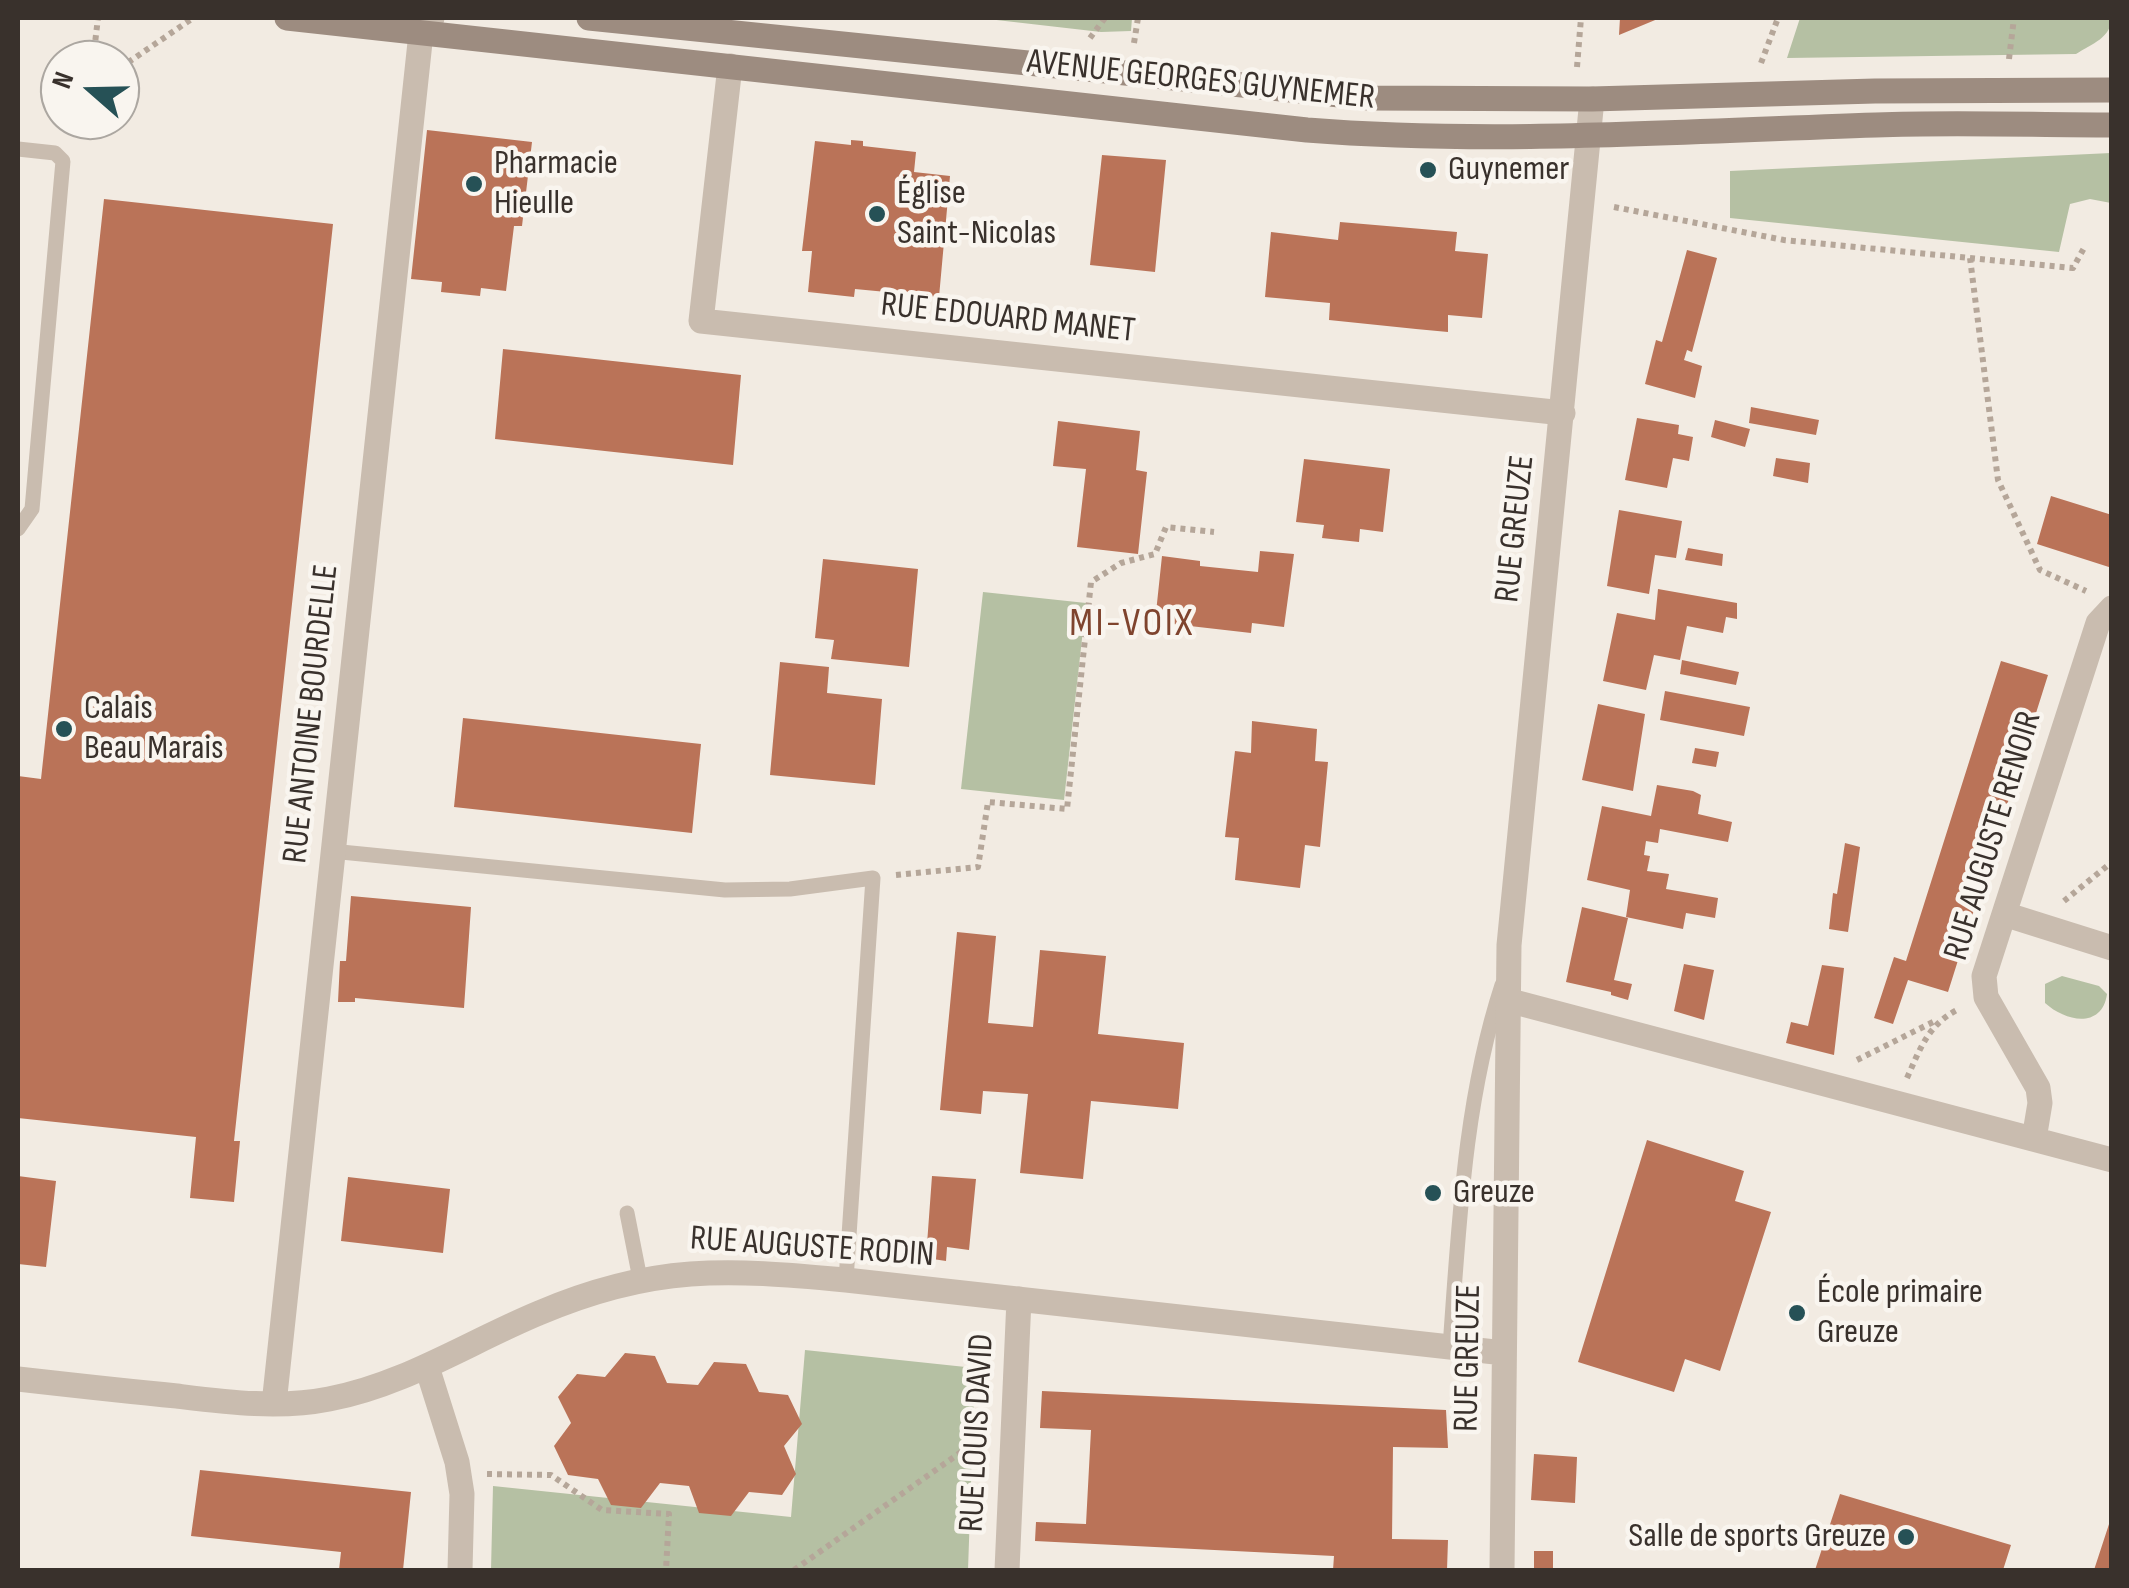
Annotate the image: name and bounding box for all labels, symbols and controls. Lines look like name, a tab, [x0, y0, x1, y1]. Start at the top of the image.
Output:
north arrow	[40, 40, 140, 140]
street label: AVENUE GEORGES GUYNEMER	[1025, 42, 1377, 120]
text: N	[45, 68, 81, 93]
place label: Pharmacie Hieulle	[494, 143, 618, 225]
place label: Guynemer	[1448, 149, 1569, 191]
marker: Guynemer	[1417, 159, 1439, 181]
marker: Pharmacie Hieulle	[463, 173, 485, 195]
place label: Église Saint-Nicolas	[897, 173, 1056, 255]
marker: Église Saint-Nicolas	[866, 203, 888, 225]
street label: RUE EDOUARD MANET	[879, 285, 1137, 353]
street label: RUE GREUZE	[1487, 453, 1545, 605]
street label: RUE ANTOINE BOURDELLE	[275, 563, 349, 865]
district label: MI-VOIX	[1069, 601, 1195, 649]
place label: Calais Beau Marais	[84, 688, 224, 770]
street label: RUE AUGUSTE RENOIR	[1936, 706, 2052, 966]
marker: Calais Beau Marais	[53, 718, 75, 740]
place label: Greuze	[1453, 1172, 1535, 1214]
marker: Greuze	[1422, 1182, 1444, 1204]
street label: RUE AUGUSTE RODIN	[689, 1219, 935, 1277]
place label: École primaire Greuze	[1817, 1272, 1983, 1354]
street label: RUE GREUZE	[1447, 1284, 1491, 1432]
marker: École primaire Greuze	[1786, 1302, 1808, 1324]
street label: RUE LOUIS DAVID	[952, 1333, 1004, 1533]
place label: Salle de sports Greuze	[1628, 1516, 1886, 1558]
marker: Salle de sports Greuze	[1895, 1526, 1917, 1548]

